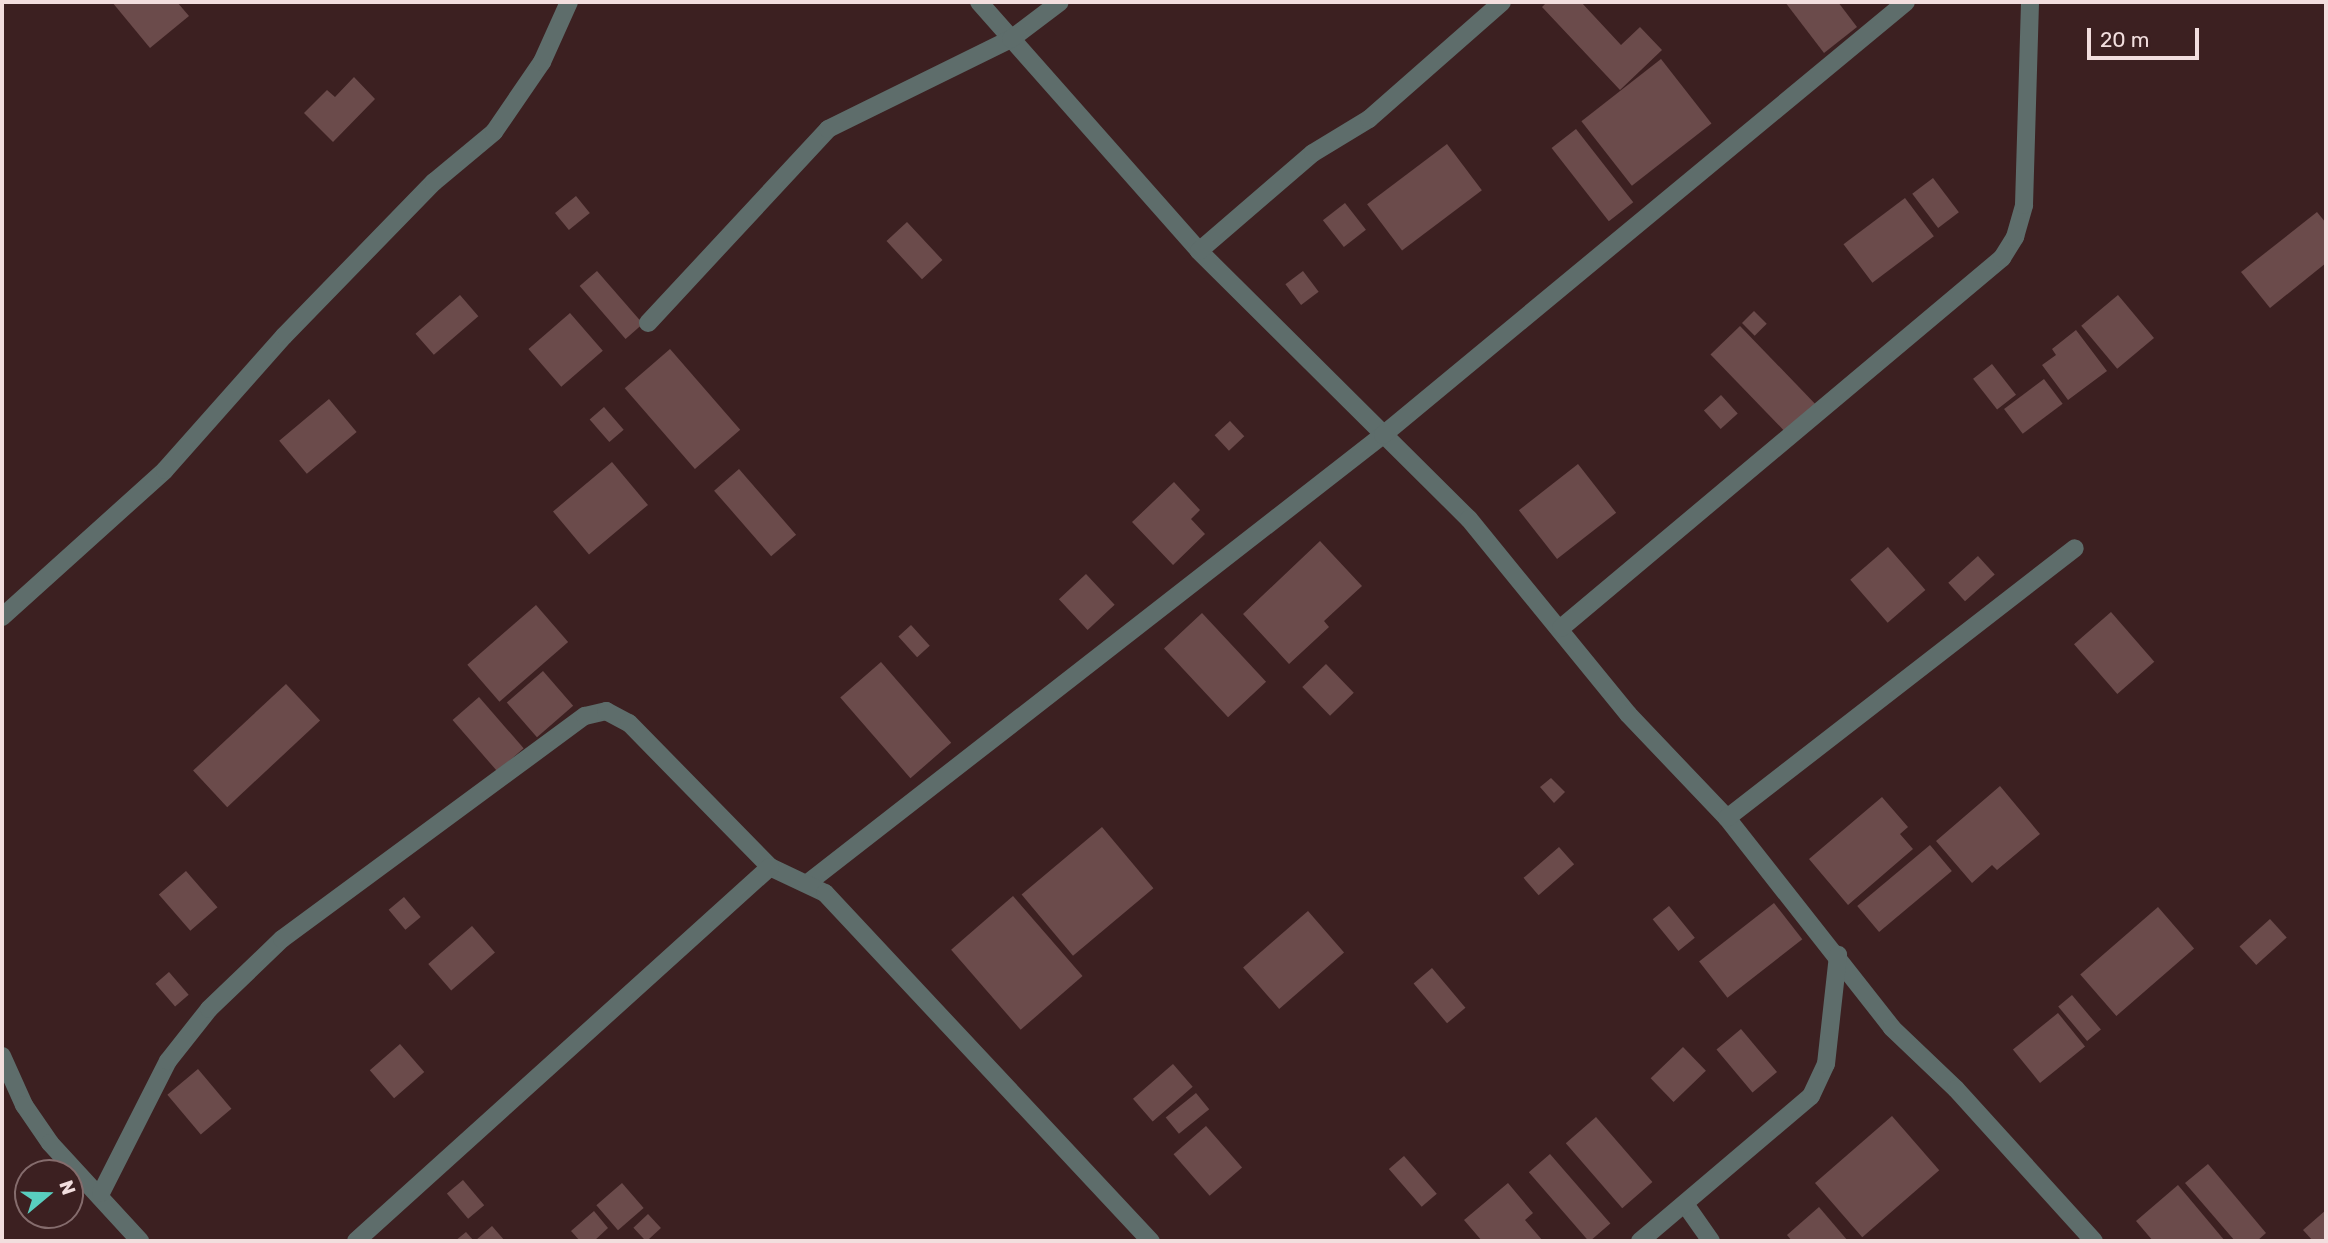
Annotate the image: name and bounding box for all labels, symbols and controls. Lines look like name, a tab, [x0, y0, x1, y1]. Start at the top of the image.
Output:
scale bar	[2090, 14, 2202, 58]
text: 20 m	[2100, 27, 2149, 52]
north arrow	[14, 1159, 84, 1229]
text: N	[54, 1177, 81, 1198]

